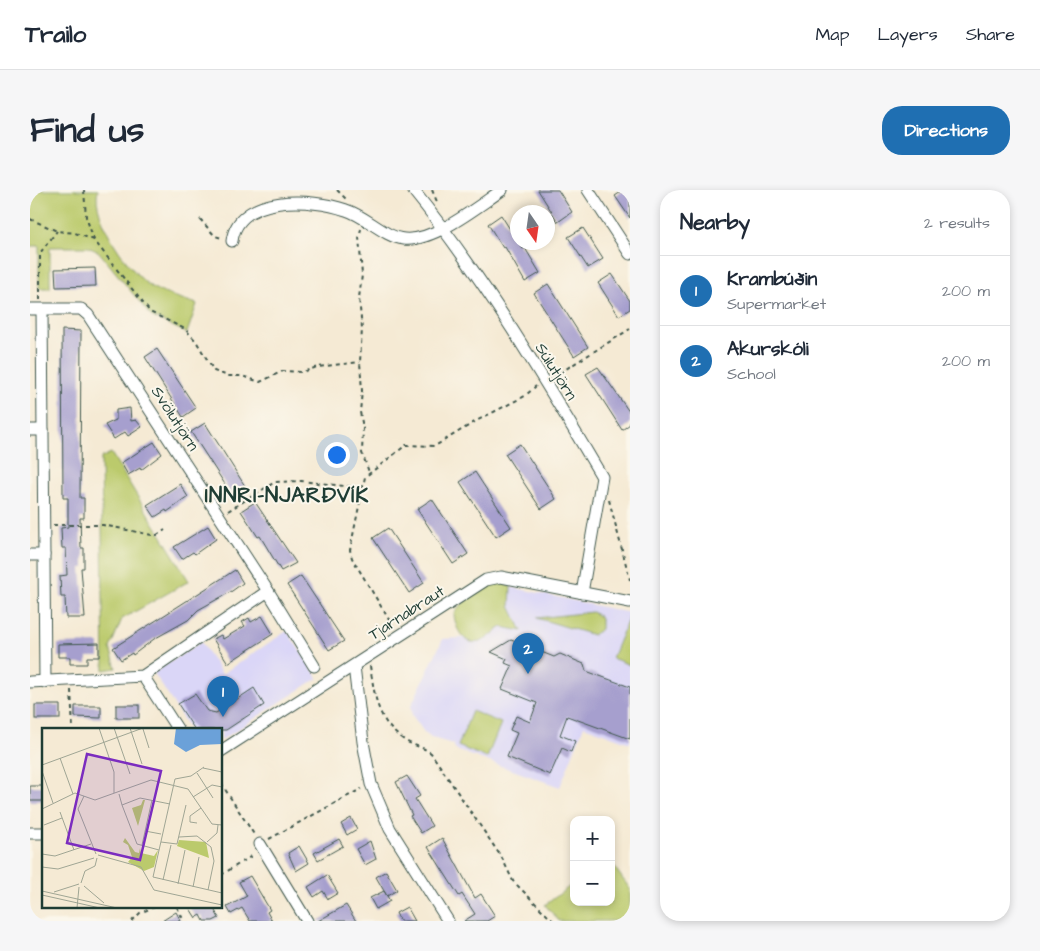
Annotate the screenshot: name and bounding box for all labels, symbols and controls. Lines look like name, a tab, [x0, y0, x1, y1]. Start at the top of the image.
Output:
text: Trailo	[25, 18, 86, 52]
text: Map	[815, 22, 849, 47]
text: Layers	[877, 22, 938, 47]
text: Share	[966, 22, 1015, 47]
text: Find us	[30, 106, 144, 155]
button: Directions	[882, 106, 1010, 155]
north arrow	[510, 205, 555, 250]
text: Nearby	[680, 208, 750, 237]
text: 2 results	[924, 212, 990, 234]
text: Krambúðin	[727, 266, 817, 293]
text: 1	[695, 280, 697, 302]
text: 200 m	[942, 280, 990, 302]
text: Supermarket	[727, 293, 826, 315]
text: Akurskóli	[727, 336, 809, 363]
street label: Súlutjörn	[530, 338, 582, 405]
text: 2	[691, 350, 701, 372]
text: 200 m	[942, 350, 990, 372]
text: School	[727, 363, 776, 385]
street label: Svölutjörn	[146, 382, 204, 455]
your location	[324, 442, 350, 468]
district label: INNRI-NJARÐVÍK	[205, 481, 369, 510]
street label: Tjarnabraut	[364, 580, 449, 646]
pin: 2	[512, 633, 544, 674]
pin: 1	[207, 676, 239, 717]
inset map	[42, 728, 222, 908]
map controls	[570, 816, 615, 906]
button: +	[570, 816, 615, 861]
button: −	[570, 861, 615, 906]

